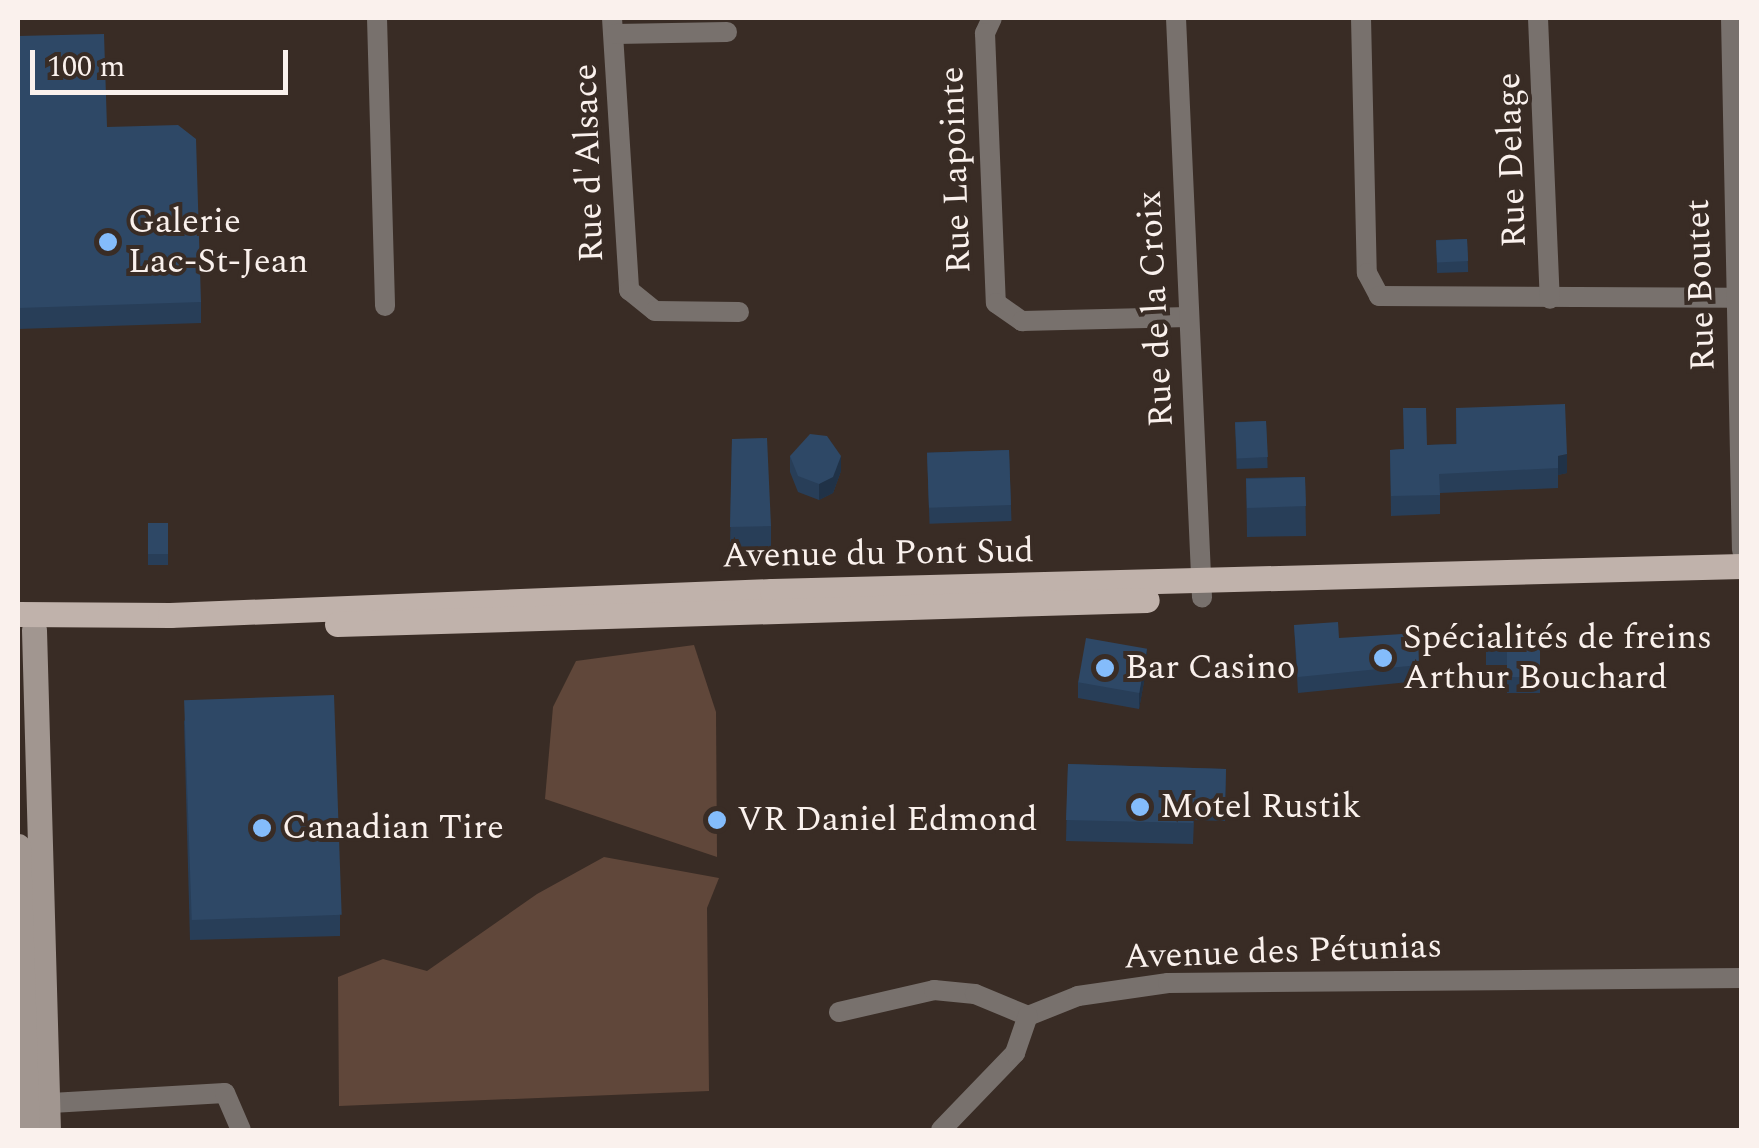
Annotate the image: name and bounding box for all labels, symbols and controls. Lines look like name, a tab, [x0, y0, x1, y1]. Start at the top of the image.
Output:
scale bar	[35, 30, 292, 92]
text: 100 m	[47, 44, 125, 90]
street label: Rue d'Alsace	[565, 63, 613, 263]
street label: Rue Lapointe	[931, 66, 981, 274]
street label: Rue Delage	[1488, 72, 1536, 248]
street label: Rue de la Croix	[1129, 190, 1183, 428]
street label: Rue Boutet	[1677, 198, 1725, 372]
place label: Galerie Lac-St-Jean	[128, 201, 308, 283]
marker: Galerie Lac-St-Jean	[97, 231, 119, 253]
street label: Avenue du Pont Sud	[722, 530, 1034, 578]
place label: Spécialités de freins Arthur Bouchard	[1403, 617, 1712, 699]
place label: Bar Casino	[1125, 647, 1296, 689]
marker: Spécialités de freins Arthur Bouchard	[1372, 647, 1394, 669]
marker: Bar Casino	[1094, 657, 1116, 679]
place label: Motel Rustik	[1160, 786, 1361, 828]
marker: Motel Rustik	[1129, 796, 1151, 818]
place label: VR Daniel Edmond	[737, 799, 1037, 841]
place label: Canadian Tire	[282, 807, 504, 849]
marker: VR Daniel Edmond	[706, 809, 728, 831]
marker: Canadian Tire	[251, 817, 273, 839]
street label: Avenue des Pétunias	[1123, 925, 1443, 979]

